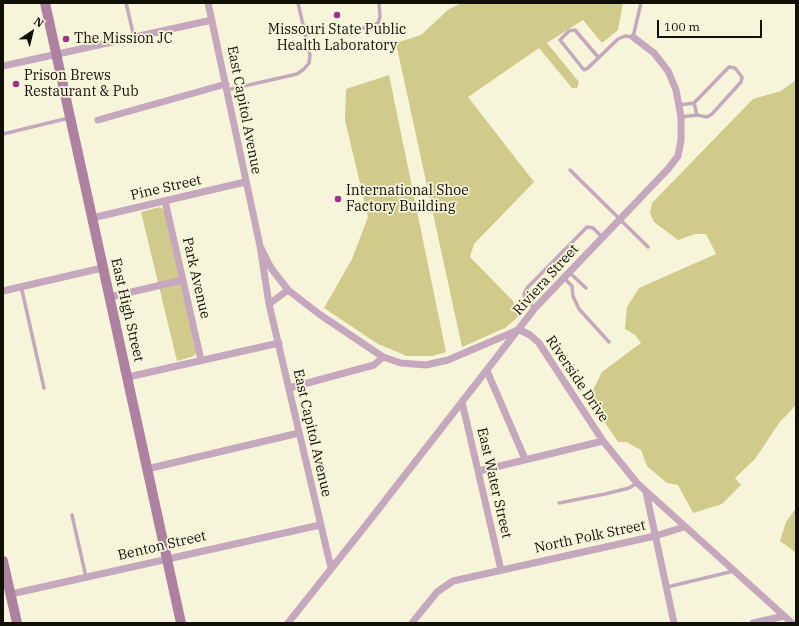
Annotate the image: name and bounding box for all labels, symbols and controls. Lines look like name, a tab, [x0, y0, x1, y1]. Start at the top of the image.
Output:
marker: Missouri State Public Health Laboratory	[332, 10, 342, 20]
north arrow	[12, 12, 52, 52]
scale bar	[659, 12, 764, 38]
text: N	[31, 14, 46, 30]
text: 100 m	[664, 19, 700, 34]
place label: Missouri State Public Health Laboratory	[268, 22, 406, 54]
place label: The Mission JC	[74, 31, 173, 47]
marker: The Mission JC	[61, 34, 71, 44]
street label: East Capitol Avenue	[223, 44, 265, 176]
place label: Prison Brews Restaurant & Pub	[24, 68, 139, 100]
marker: Prison Brews Restaurant & Pub	[11, 79, 21, 89]
street label: Pine Street	[129, 172, 203, 204]
place label: International Shoe Factory Building	[346, 183, 469, 216]
marker: International Shoe Factory Building	[333, 194, 343, 204]
street label: Park Avenue	[178, 236, 214, 320]
street label: Riviera Street	[510, 241, 582, 319]
street label: East High Street	[107, 257, 147, 363]
street label: Riverside Drive	[542, 333, 612, 425]
street label: East Capitol Avenue	[289, 367, 335, 499]
street label: East Water Street	[473, 426, 515, 540]
street label: North Polk Street	[533, 517, 647, 557]
street label: Benton Street	[116, 528, 208, 564]

